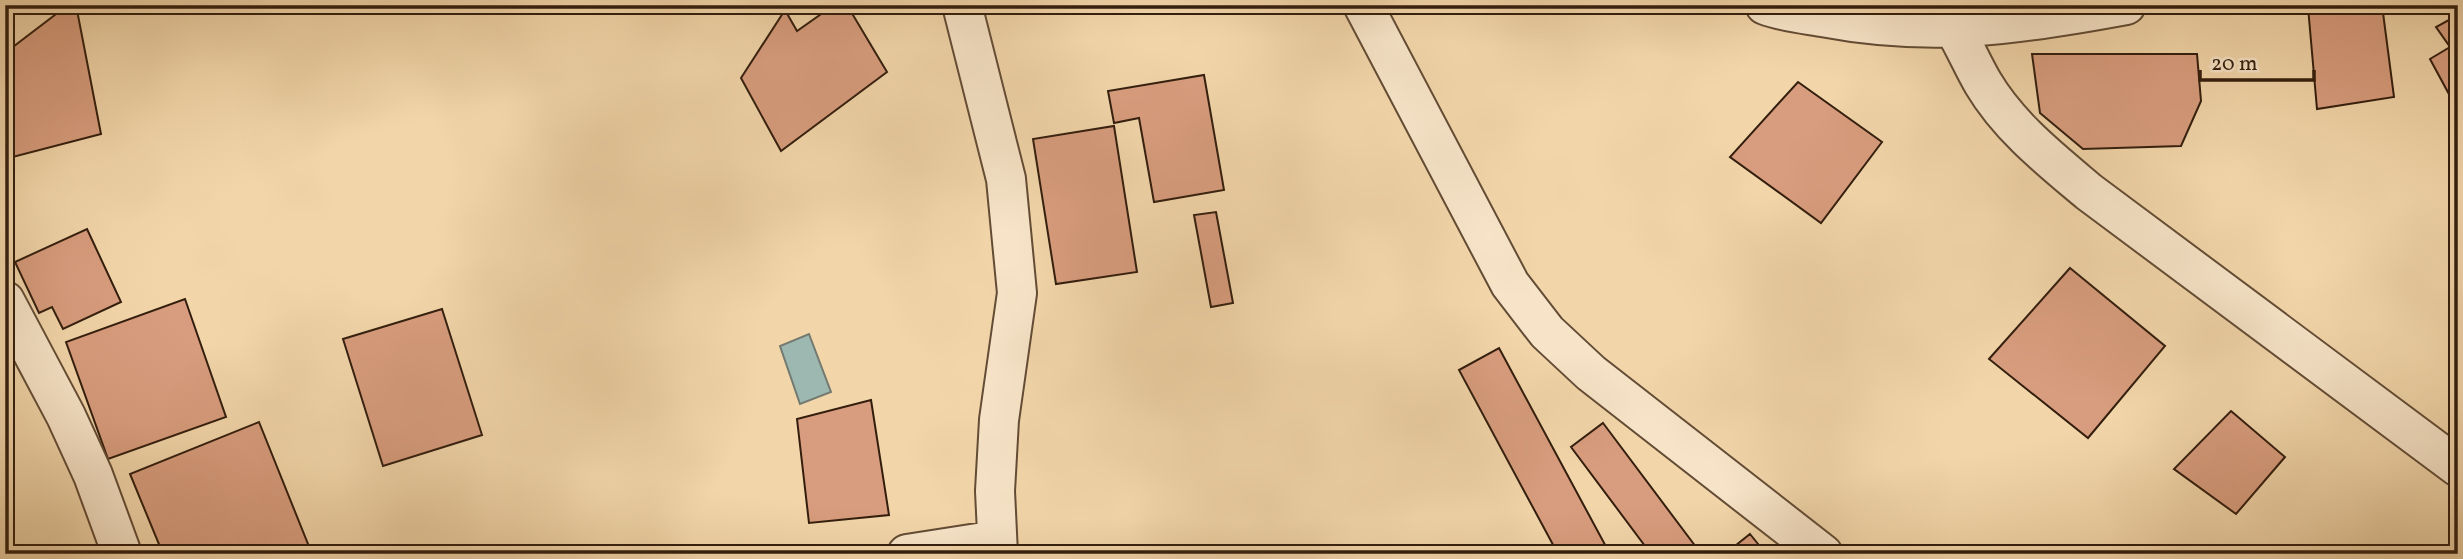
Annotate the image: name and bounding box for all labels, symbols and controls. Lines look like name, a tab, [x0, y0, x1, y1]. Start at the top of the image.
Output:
scale bar	[2200, 38, 2314, 82]
text: 20 m	[2211, 50, 2257, 79]

